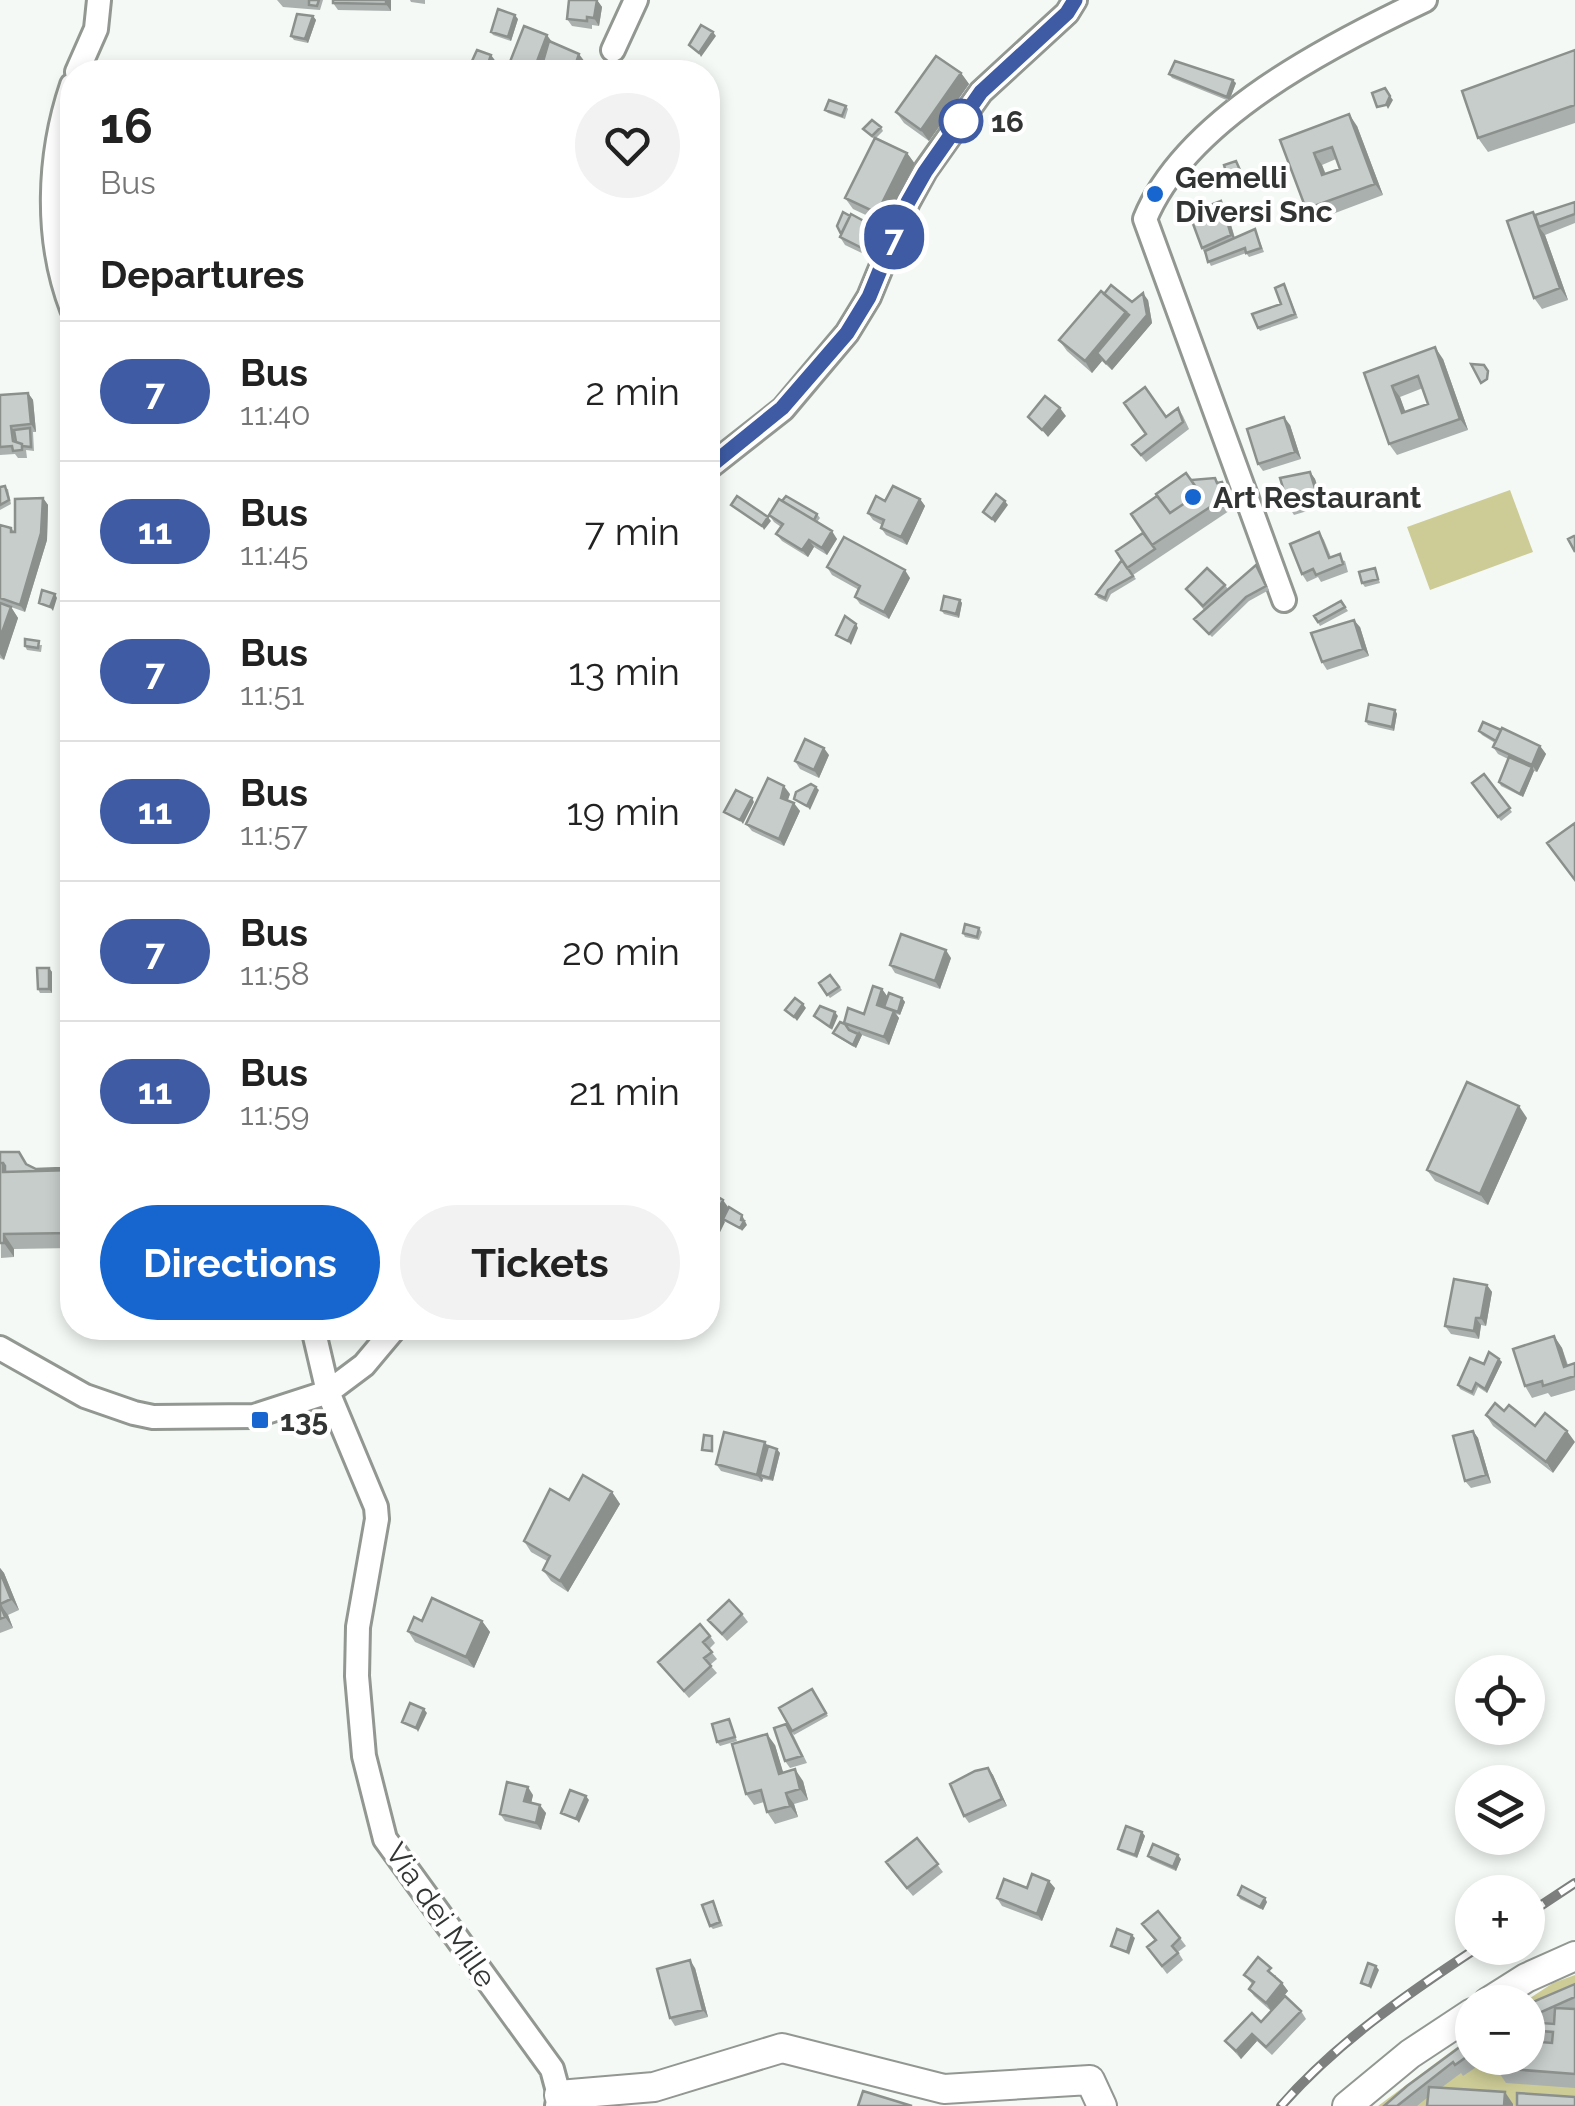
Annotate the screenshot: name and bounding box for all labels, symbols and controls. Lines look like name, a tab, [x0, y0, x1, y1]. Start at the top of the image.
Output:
button: heart	[575, 93, 680, 198]
text: 16	[100, 98, 153, 154]
marker: 16	[940, 100, 982, 142]
place label: 16	[991, 104, 1024, 139]
place label: Gemelli Diversi Snc	[1175, 160, 1333, 229]
text: Bus	[100, 164, 156, 201]
marker: Gemelli Diversi Snc	[1144, 183, 1166, 205]
line badge: 7	[862, 204, 926, 270]
text: 7	[884, 217, 904, 258]
text: Departures	[100, 252, 305, 297]
text: Bus	[240, 350, 308, 395]
text: 2 min	[585, 369, 680, 414]
text: 7	[145, 371, 165, 412]
text: 11:40	[240, 395, 310, 432]
place label: Art Restaurant	[1213, 480, 1422, 515]
marker: Art Restaurant	[1182, 486, 1204, 508]
text: Bus	[240, 490, 308, 535]
text: 7 min	[585, 509, 680, 554]
text: 11	[138, 511, 172, 552]
text: 11:45	[240, 535, 308, 572]
text: Bus	[240, 630, 308, 675]
text: 13 min	[568, 649, 680, 694]
text: 7	[145, 651, 165, 692]
text: 11:51	[240, 675, 305, 712]
text: Bus	[240, 770, 308, 815]
text: 19 min	[566, 789, 680, 834]
text: 11	[138, 791, 172, 832]
text: 11:57	[240, 815, 308, 852]
text: Bus	[240, 910, 308, 955]
text: 20 min	[562, 929, 680, 974]
text: 7	[145, 931, 165, 972]
text: 11:58	[240, 955, 310, 992]
text: Bus	[240, 1050, 308, 1095]
text: 21 min	[569, 1069, 680, 1114]
text: 11	[138, 1071, 172, 1112]
text: 11:59	[240, 1095, 310, 1132]
button: Directions	[100, 1205, 380, 1320]
button: Tickets	[400, 1205, 680, 1320]
place label: 135	[280, 1403, 328, 1438]
marker: 135	[249, 1409, 271, 1431]
map controls	[1455, 1655, 1545, 2075]
button: locate	[1455, 1655, 1545, 1745]
button: layers	[1455, 1765, 1545, 1855]
street label: Via dei Mille	[378, 1836, 504, 1994]
button: +	[1455, 1875, 1545, 1965]
button: −	[1455, 1985, 1545, 2075]

